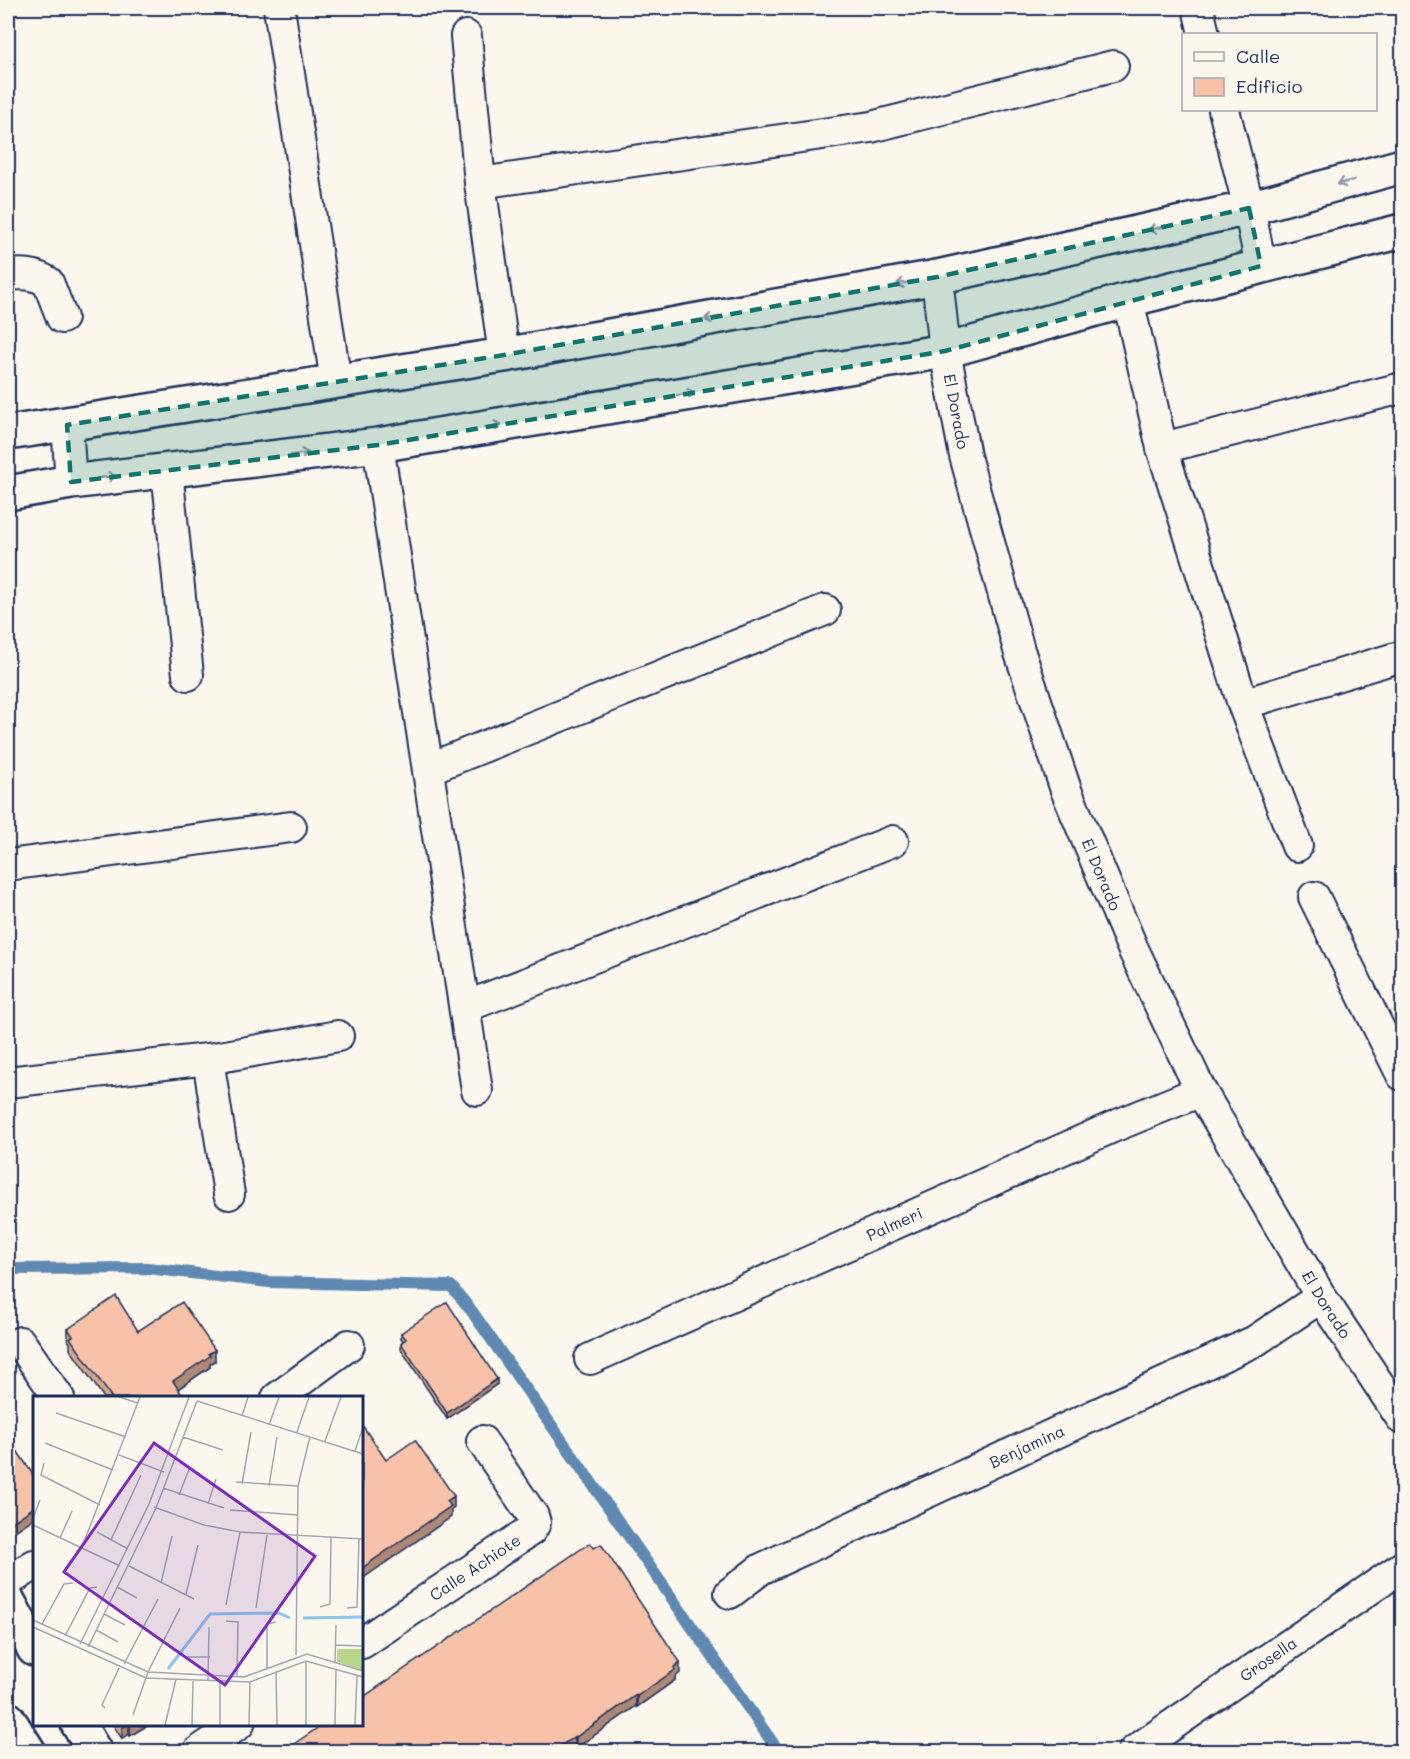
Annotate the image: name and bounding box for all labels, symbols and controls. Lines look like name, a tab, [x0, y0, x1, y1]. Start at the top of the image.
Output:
legend	[1182, 33, 1377, 111]
text: Calle	[1236, 44, 1280, 68]
text: Edificio	[1236, 74, 1303, 98]
one-way arrow	[1337, 176, 1356, 188]
one-way arrow	[1148, 223, 1167, 235]
one-way arrow	[895, 278, 915, 289]
one-way arrow	[703, 313, 723, 324]
street label: El Dorado	[940, 372, 974, 451]
one-way arrow	[675, 388, 695, 399]
one-way arrow	[483, 420, 503, 431]
one-way arrow	[290, 449, 310, 460]
one-way arrow	[96, 472, 116, 483]
street label: El Dorado	[1078, 835, 1127, 914]
street label: Palmeri	[863, 1202, 926, 1245]
street label: El Dorado	[1298, 1266, 1356, 1342]
inset map	[33, 1396, 363, 1726]
street label: Benjamina	[986, 1419, 1068, 1472]
street label: Calle Achiote	[425, 1529, 524, 1605]
street label: Grosella	[1235, 1632, 1301, 1686]

